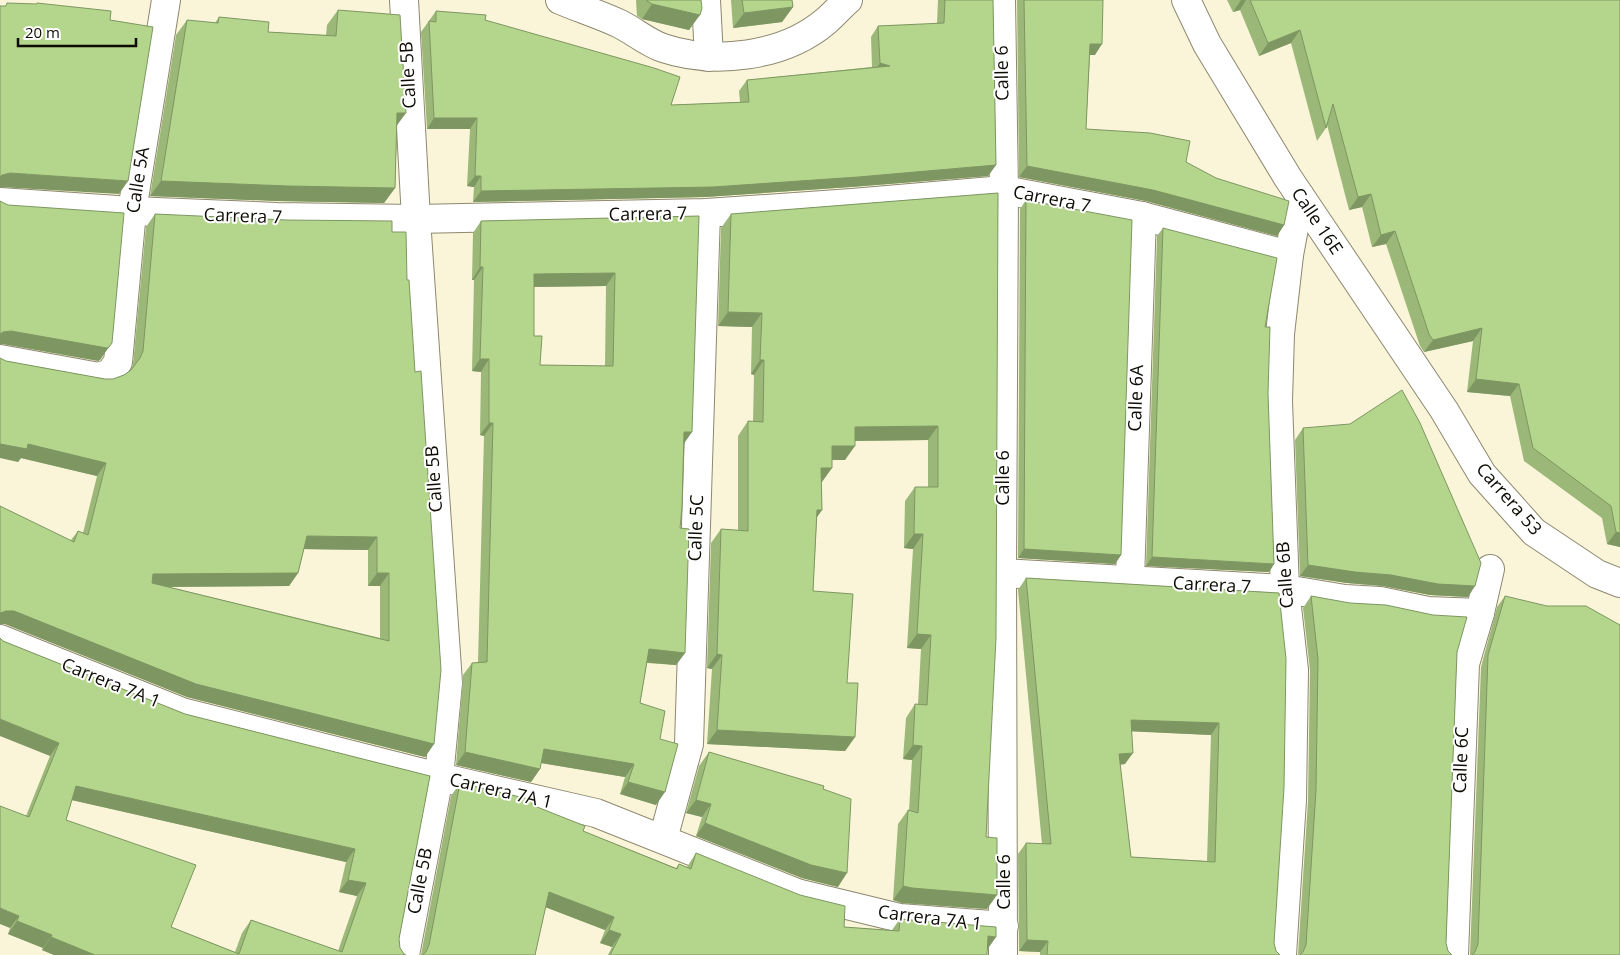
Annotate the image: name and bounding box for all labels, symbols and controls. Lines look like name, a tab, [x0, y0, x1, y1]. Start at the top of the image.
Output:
scale bar	[18, 15, 135, 47]
text: 20 m	[25, 22, 60, 42]
street label: Calle 5B	[393, 41, 421, 109]
street label: Calle 6	[989, 45, 1013, 101]
street label: Calle 5A	[120, 144, 154, 215]
street label: Carrera 7	[1011, 179, 1093, 217]
street label: Calle 16E	[1287, 182, 1349, 259]
street label: Carrera 7	[609, 200, 687, 226]
street label: Carrera 7	[203, 202, 283, 228]
street label: Calle 6A	[1122, 364, 1148, 432]
street label: Calle 5B	[419, 445, 447, 513]
street label: Calle 6	[990, 450, 1014, 506]
street label: Carrera 53	[1472, 457, 1548, 540]
street label: Calle 5C	[682, 494, 708, 562]
street label: Calle 6B	[1270, 541, 1298, 609]
street label: Carrera 7	[1172, 570, 1252, 598]
street label: Carrera 7A 1	[58, 651, 164, 713]
street label: Calle 6C	[1447, 726, 1473, 794]
street label: Carrera 7A 1	[447, 767, 555, 814]
street label: Calle 5B	[401, 846, 437, 916]
street label: Calle 6	[991, 854, 1015, 910]
street label: Carrera 7A 1	[877, 899, 984, 935]

